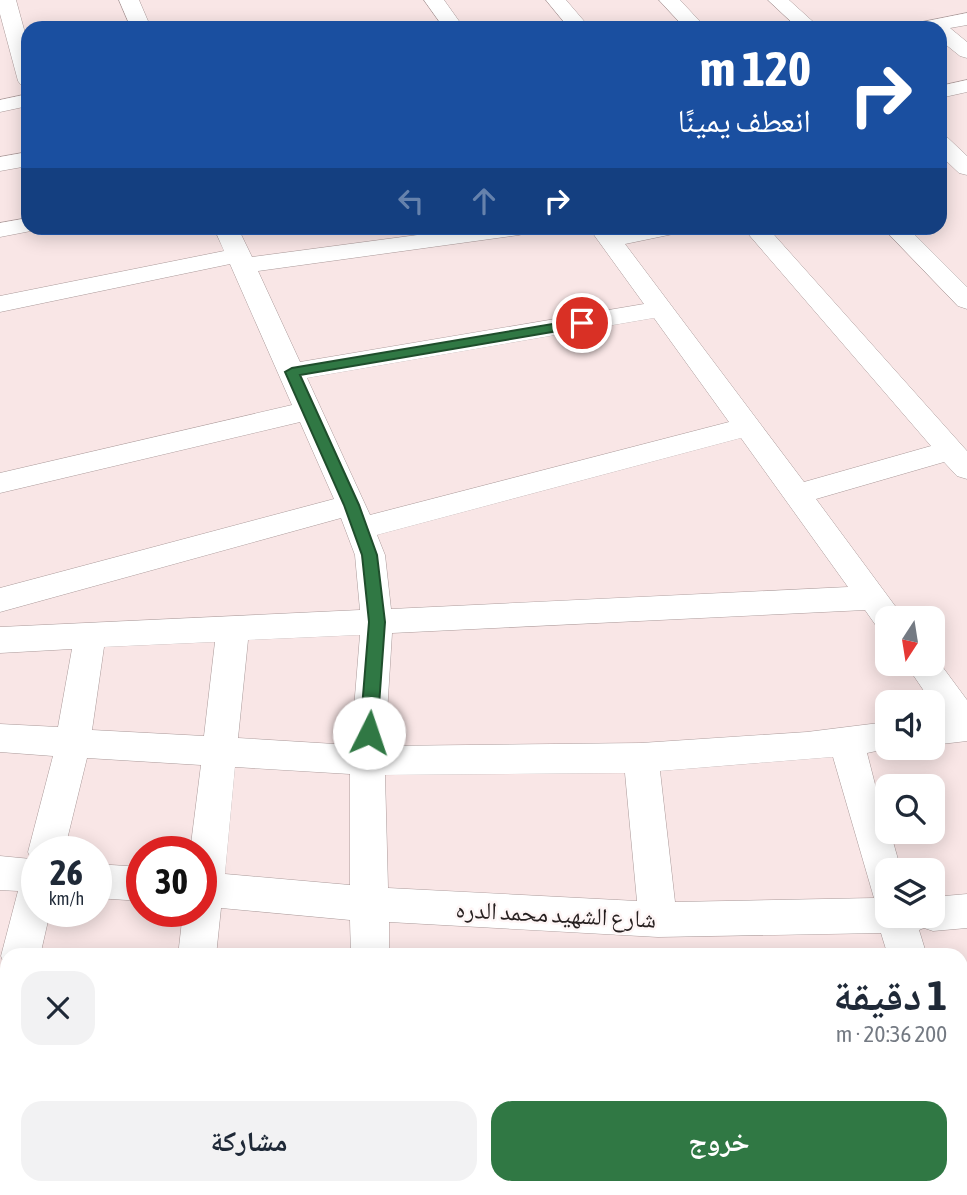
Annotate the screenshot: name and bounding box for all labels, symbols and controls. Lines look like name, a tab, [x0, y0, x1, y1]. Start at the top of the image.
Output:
text: 120 m	[700, 40, 811, 96]
icon: right	[835, 49, 926, 140]
text: انعطف يمينًا	[678, 102, 811, 139]
icon: left	[392, 182, 430, 220]
icon: ahead	[465, 182, 503, 220]
icon: right	[538, 182, 576, 220]
pin	[552, 293, 612, 353]
icon: arrive	[563, 304, 601, 342]
north arrow	[875, 606, 945, 676]
map controls	[875, 606, 945, 928]
button: sound	[875, 690, 945, 760]
position arrow	[332, 696, 406, 770]
button: search	[875, 774, 945, 844]
speed limit sign: 30	[126, 836, 217, 927]
text: 26	[50, 852, 83, 892]
button: layers	[875, 858, 945, 928]
text: km/h	[49, 888, 84, 909]
street label: شارع الشهيد محمد الدره	[455, 895, 657, 935]
button: close	[21, 971, 95, 1045]
text: 1 دقيقة	[833, 971, 947, 1019]
text: 200 m · 20:36	[836, 1021, 947, 1047]
button: مشاركة	[21, 1101, 477, 1181]
button: خروج	[491, 1101, 947, 1181]

